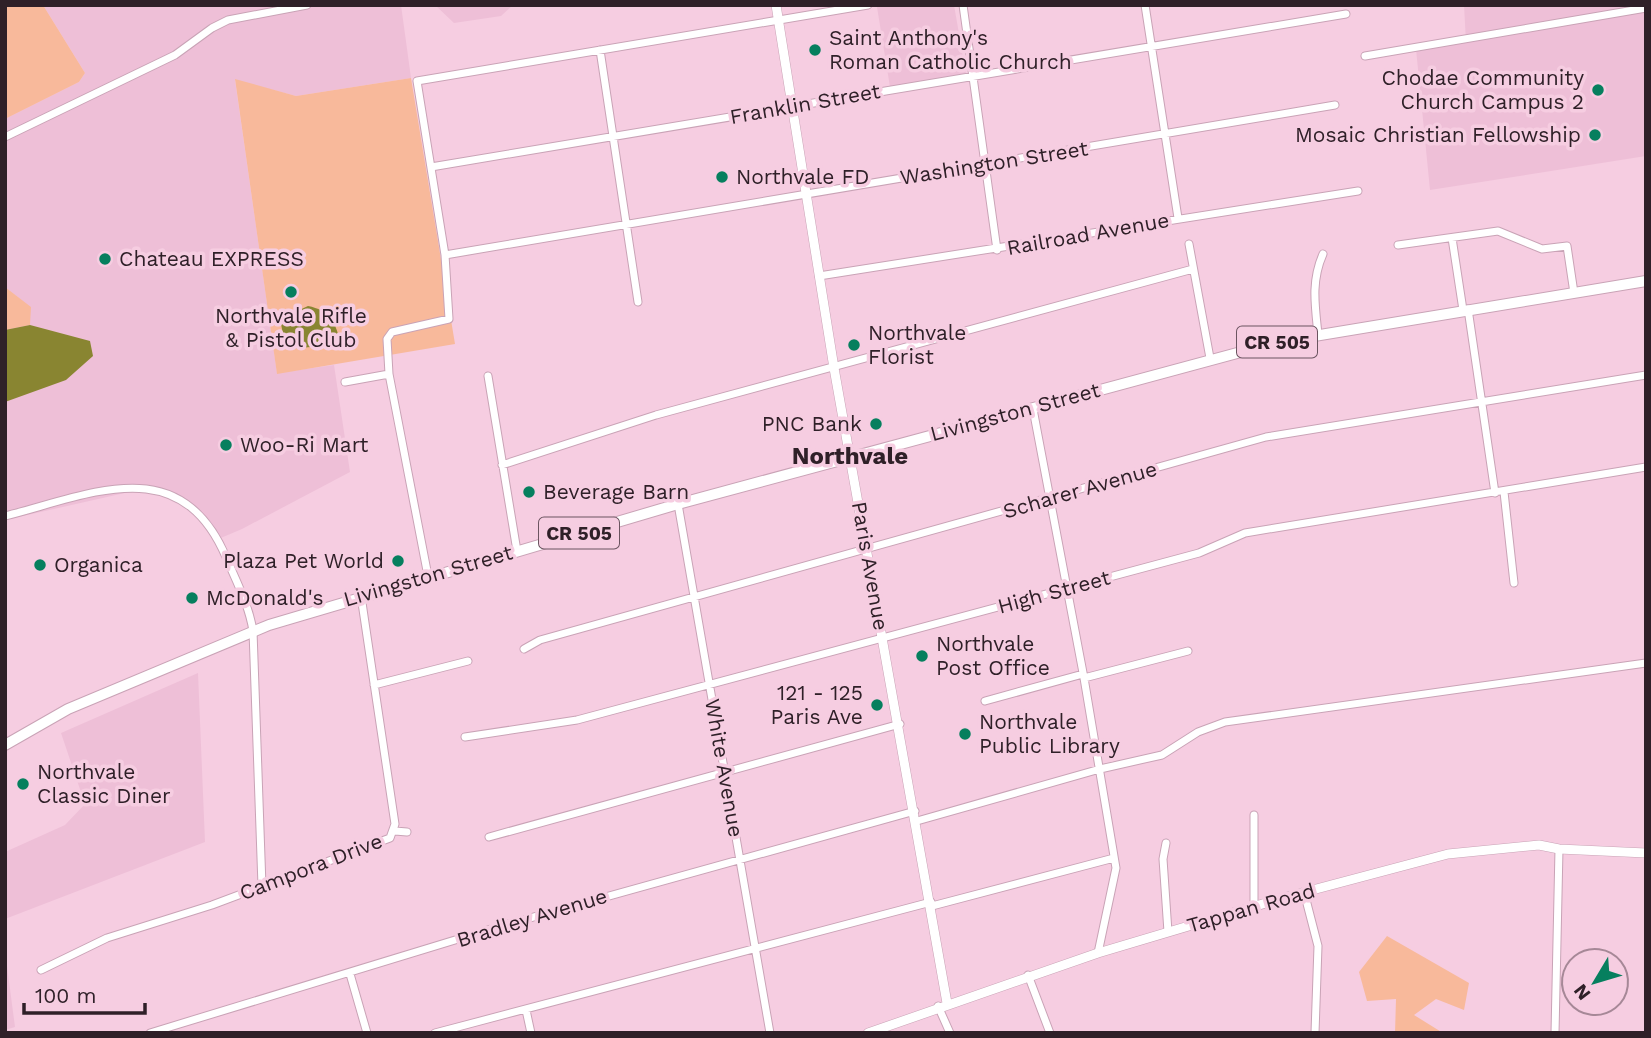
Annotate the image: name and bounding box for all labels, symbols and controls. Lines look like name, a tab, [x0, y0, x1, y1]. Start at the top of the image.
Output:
place label: Saint Anthony's Roman Catholic Church	[829, 25, 1072, 74]
marker: Saint Anthony's Roman Catholic Church	[807, 42, 823, 58]
place label: Chodae Community Church Campus 2	[1381, 65, 1584, 114]
street label: Franklin Street	[728, 78, 882, 129]
marker: Chodae Community Church Campus 2	[1590, 82, 1606, 98]
place label: Mosaic Christian Fellowship	[1295, 122, 1581, 147]
marker: Mosaic Christian Fellowship	[1587, 127, 1603, 143]
street label: Washington Street	[898, 135, 1090, 190]
place label: Northvale FD	[736, 164, 870, 189]
marker: Northvale FD	[714, 169, 730, 185]
street label: Railroad Avenue	[1005, 207, 1171, 260]
place label: Chateau EXPRESS	[119, 246, 304, 271]
marker: Chateau EXPRESS	[97, 251, 113, 267]
marker: Northvale Rifle & Pistol Club	[283, 284, 299, 300]
place label: Northvale Rifle & Pistol Club	[215, 303, 367, 352]
place label: Northvale Florist	[868, 320, 966, 369]
road number: CR 505	[1237, 326, 1317, 358]
marker: Northvale Florist	[846, 337, 862, 353]
street label: Livingston Street	[927, 377, 1103, 446]
place label: PNC Bank	[762, 411, 862, 436]
marker: PNC Bank	[868, 416, 884, 432]
place label: Woo-Ri Mart	[240, 432, 369, 457]
marker: Woo-Ri Mart	[218, 437, 234, 453]
district label: Northvale	[792, 442, 908, 470]
street label: Scharer Avenue	[1000, 456, 1160, 523]
place label: Beverage Barn	[543, 479, 689, 504]
marker: Beverage Barn	[521, 484, 537, 500]
street label: Paris Avenue	[847, 499, 894, 632]
road number: CR 505	[539, 518, 619, 548]
street label: Livingston Street	[340, 539, 515, 612]
place label: Plaza Pet World	[223, 548, 384, 573]
place label: Organica	[54, 552, 143, 577]
marker: Plaza Pet World	[390, 553, 406, 569]
marker: Organica	[32, 557, 48, 573]
street label: High Street	[995, 564, 1113, 619]
place label: McDonald's	[206, 585, 323, 610]
marker: McDonald's	[184, 590, 200, 606]
place label: Northvale Post Office	[936, 631, 1050, 680]
marker: Northvale Post Office	[914, 648, 930, 664]
place label: 121 - 125 Paris Ave	[771, 680, 863, 729]
street label: White Avenue	[700, 697, 749, 839]
marker: 121 - 125 Paris Ave	[869, 697, 885, 713]
place label: Northvale Public Library	[979, 709, 1120, 758]
marker: Northvale Public Library	[957, 726, 973, 742]
place label: Northvale Classic Diner	[37, 759, 171, 808]
marker: Northvale Classic Diner	[15, 776, 31, 792]
street label: Campora Drive	[236, 828, 386, 905]
street label: Tappan Road	[1184, 877, 1318, 938]
street label: Bradley Avenue	[454, 883, 610, 952]
north arrow	[1560, 947, 1630, 1017]
scale bar	[24, 972, 145, 1016]
text: N	[1569, 980, 1595, 1005]
text: 100 m	[35, 983, 97, 1008]

